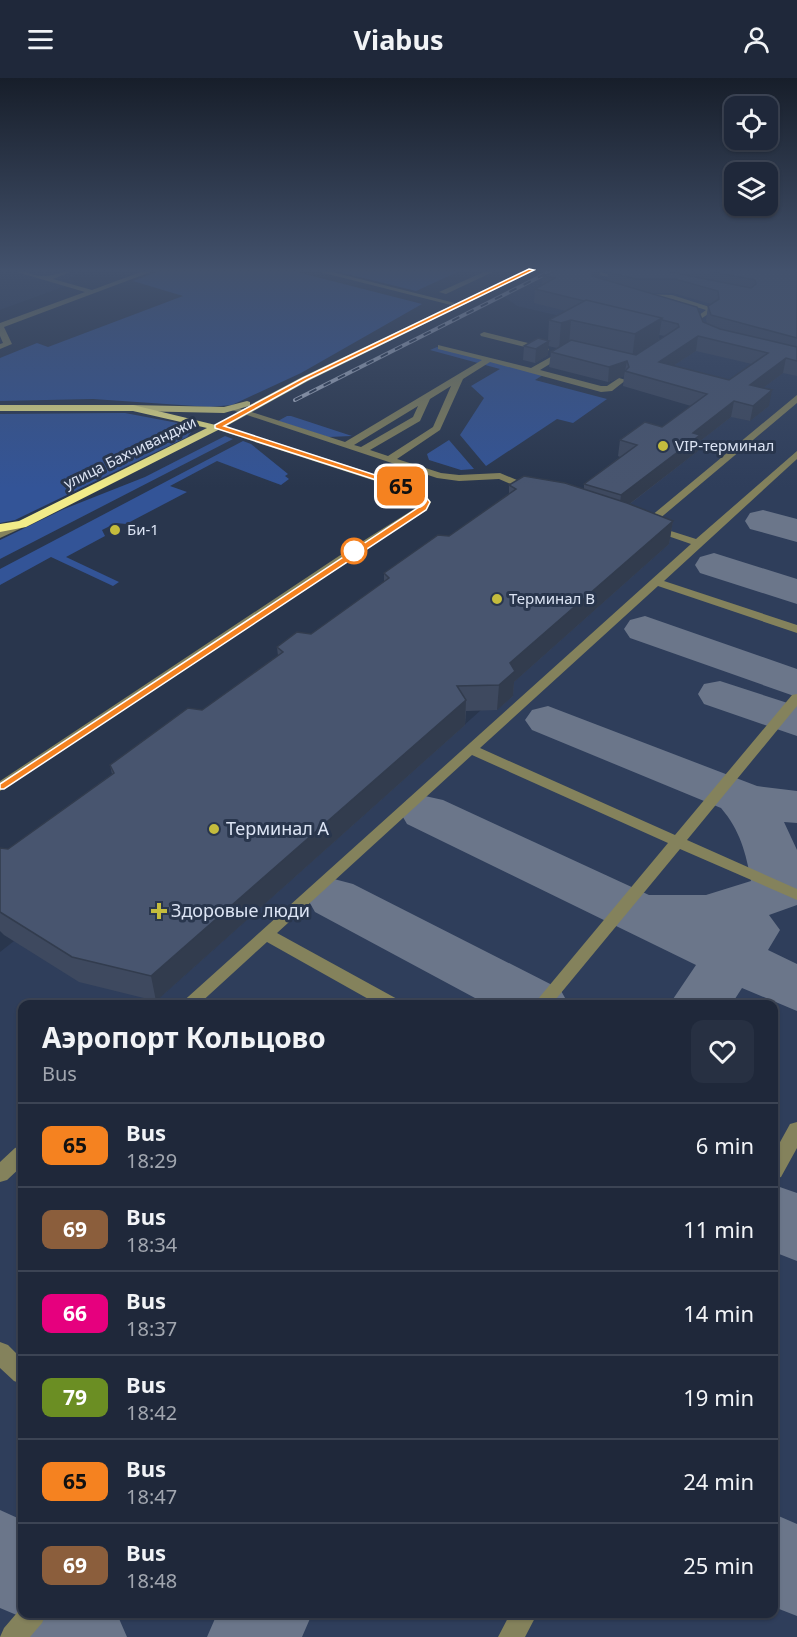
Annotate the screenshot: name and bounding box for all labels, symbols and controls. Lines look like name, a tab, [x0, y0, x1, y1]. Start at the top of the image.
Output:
text: Viabus	[354, 21, 443, 58]
icon: menu	[24, 23, 57, 56]
icon: person	[740, 23, 773, 56]
map controls	[724, 96, 778, 216]
button: locate	[724, 96, 778, 150]
button: layers	[724, 162, 778, 216]
street label: улица Бахчиванджи	[60, 411, 199, 493]
place label: VIP-терминал	[675, 435, 774, 455]
marker: VIP-терминал	[656, 439, 670, 453]
line badge: 65	[374, 466, 428, 506]
text: 65	[389, 472, 413, 500]
place label: Би-1	[127, 519, 159, 539]
marker: Би-1	[108, 523, 122, 537]
unlabelled marker	[341, 538, 367, 564]
place label: Терминал B	[509, 588, 595, 608]
marker: Терминал B	[490, 592, 504, 606]
place label: Терминал А	[226, 816, 329, 840]
marker: Терминал А	[207, 822, 221, 836]
place label: Здоровые люди	[171, 898, 310, 922]
marker: Здоровые люди	[152, 904, 166, 918]
text: Аэропорт Кольцово	[42, 1018, 326, 1056]
button: heart	[691, 1020, 754, 1083]
text: Bus	[42, 1060, 77, 1087]
text: Bus	[126, 1117, 166, 1147]
text: 6 min	[696, 1130, 754, 1160]
text: 65	[63, 1131, 87, 1159]
text: 18:29	[126, 1147, 177, 1174]
text: Bus	[126, 1201, 166, 1231]
text: 11 min	[683, 1214, 754, 1244]
text: 69	[63, 1215, 87, 1243]
text: 18:34	[126, 1231, 177, 1258]
text: Bus	[126, 1285, 166, 1315]
text: 14 min	[683, 1298, 754, 1328]
text: 66	[63, 1299, 87, 1327]
text: 18:37	[126, 1315, 177, 1342]
text: Bus	[126, 1369, 166, 1399]
text: 19 min	[683, 1382, 754, 1412]
text: 79	[63, 1383, 87, 1411]
text: 18:42	[126, 1399, 177, 1426]
text: Bus	[126, 1453, 166, 1483]
text: 24 min	[683, 1466, 754, 1496]
text: 65	[63, 1467, 87, 1495]
text: 18:47	[126, 1483, 177, 1510]
text: Bus	[126, 1537, 166, 1567]
text: 25 min	[683, 1550, 754, 1580]
text: 69	[63, 1551, 87, 1579]
text: 18:48	[126, 1567, 177, 1594]

